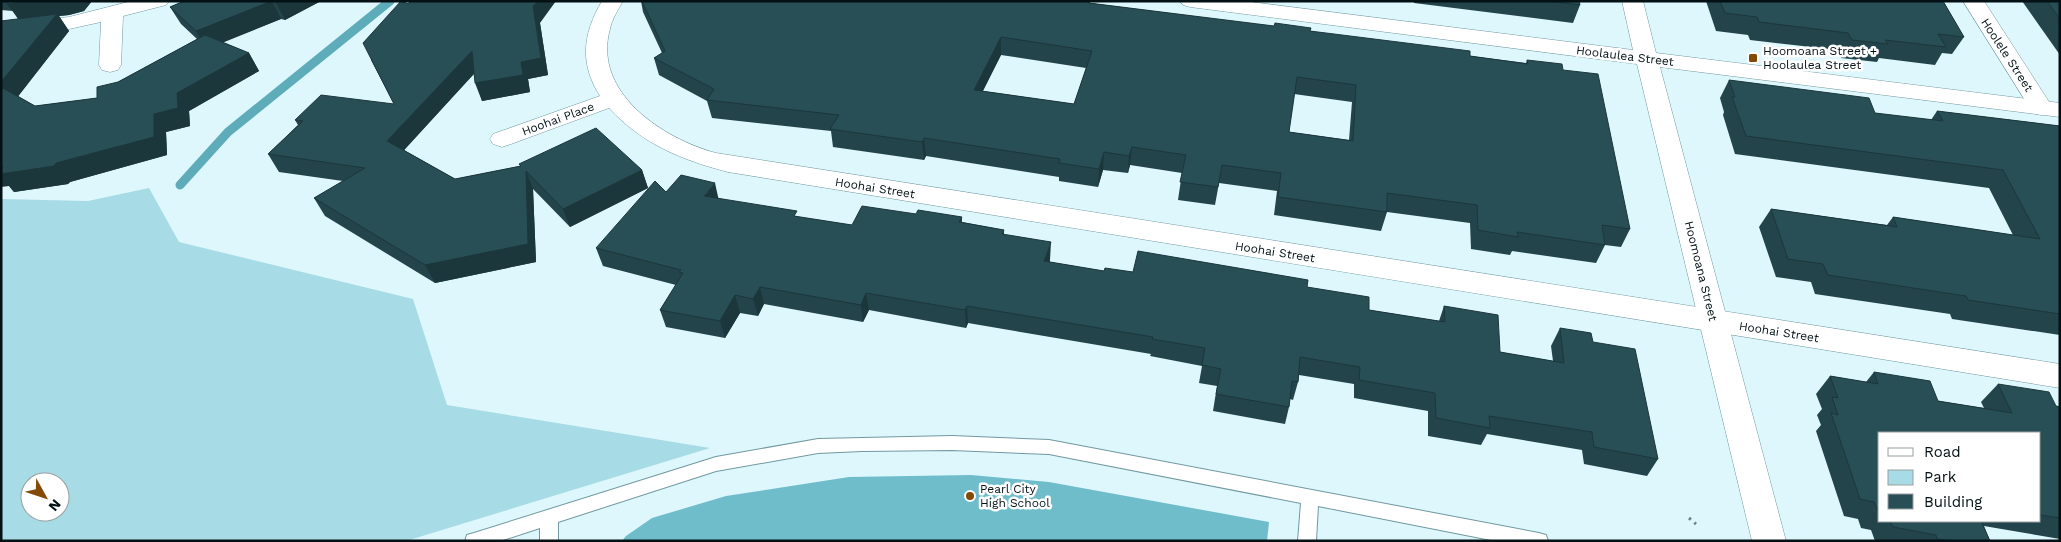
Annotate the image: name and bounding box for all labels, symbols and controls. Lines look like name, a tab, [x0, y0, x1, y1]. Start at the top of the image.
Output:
street label: Hoolele Street	[1978, 16, 2036, 94]
street label: Hoolaulea Street	[1575, 43, 1675, 69]
place label: Hoomoana Street + Hoolaulea Street	[1763, 44, 1877, 72]
marker: Hoomoana Street + Hoolaulea Street	[1747, 52, 1759, 64]
street label: Hoohai Place	[520, 99, 596, 139]
street label: Hoohai Street	[834, 175, 916, 201]
street label: Hoomoana Street	[1682, 219, 1720, 323]
street label: Hoohai Street	[1234, 239, 1316, 265]
street label: Hoohai Street	[1738, 319, 1820, 345]
legend	[1878, 432, 2041, 522]
text: Road	[1924, 443, 1961, 461]
text: Park	[1924, 468, 1957, 486]
north arrow	[20, 472, 70, 522]
place label: Pearl City High School	[980, 482, 1050, 510]
marker: Pearl City High School	[964, 490, 976, 502]
text: Building	[1924, 493, 1982, 511]
text: N	[45, 496, 64, 514]

